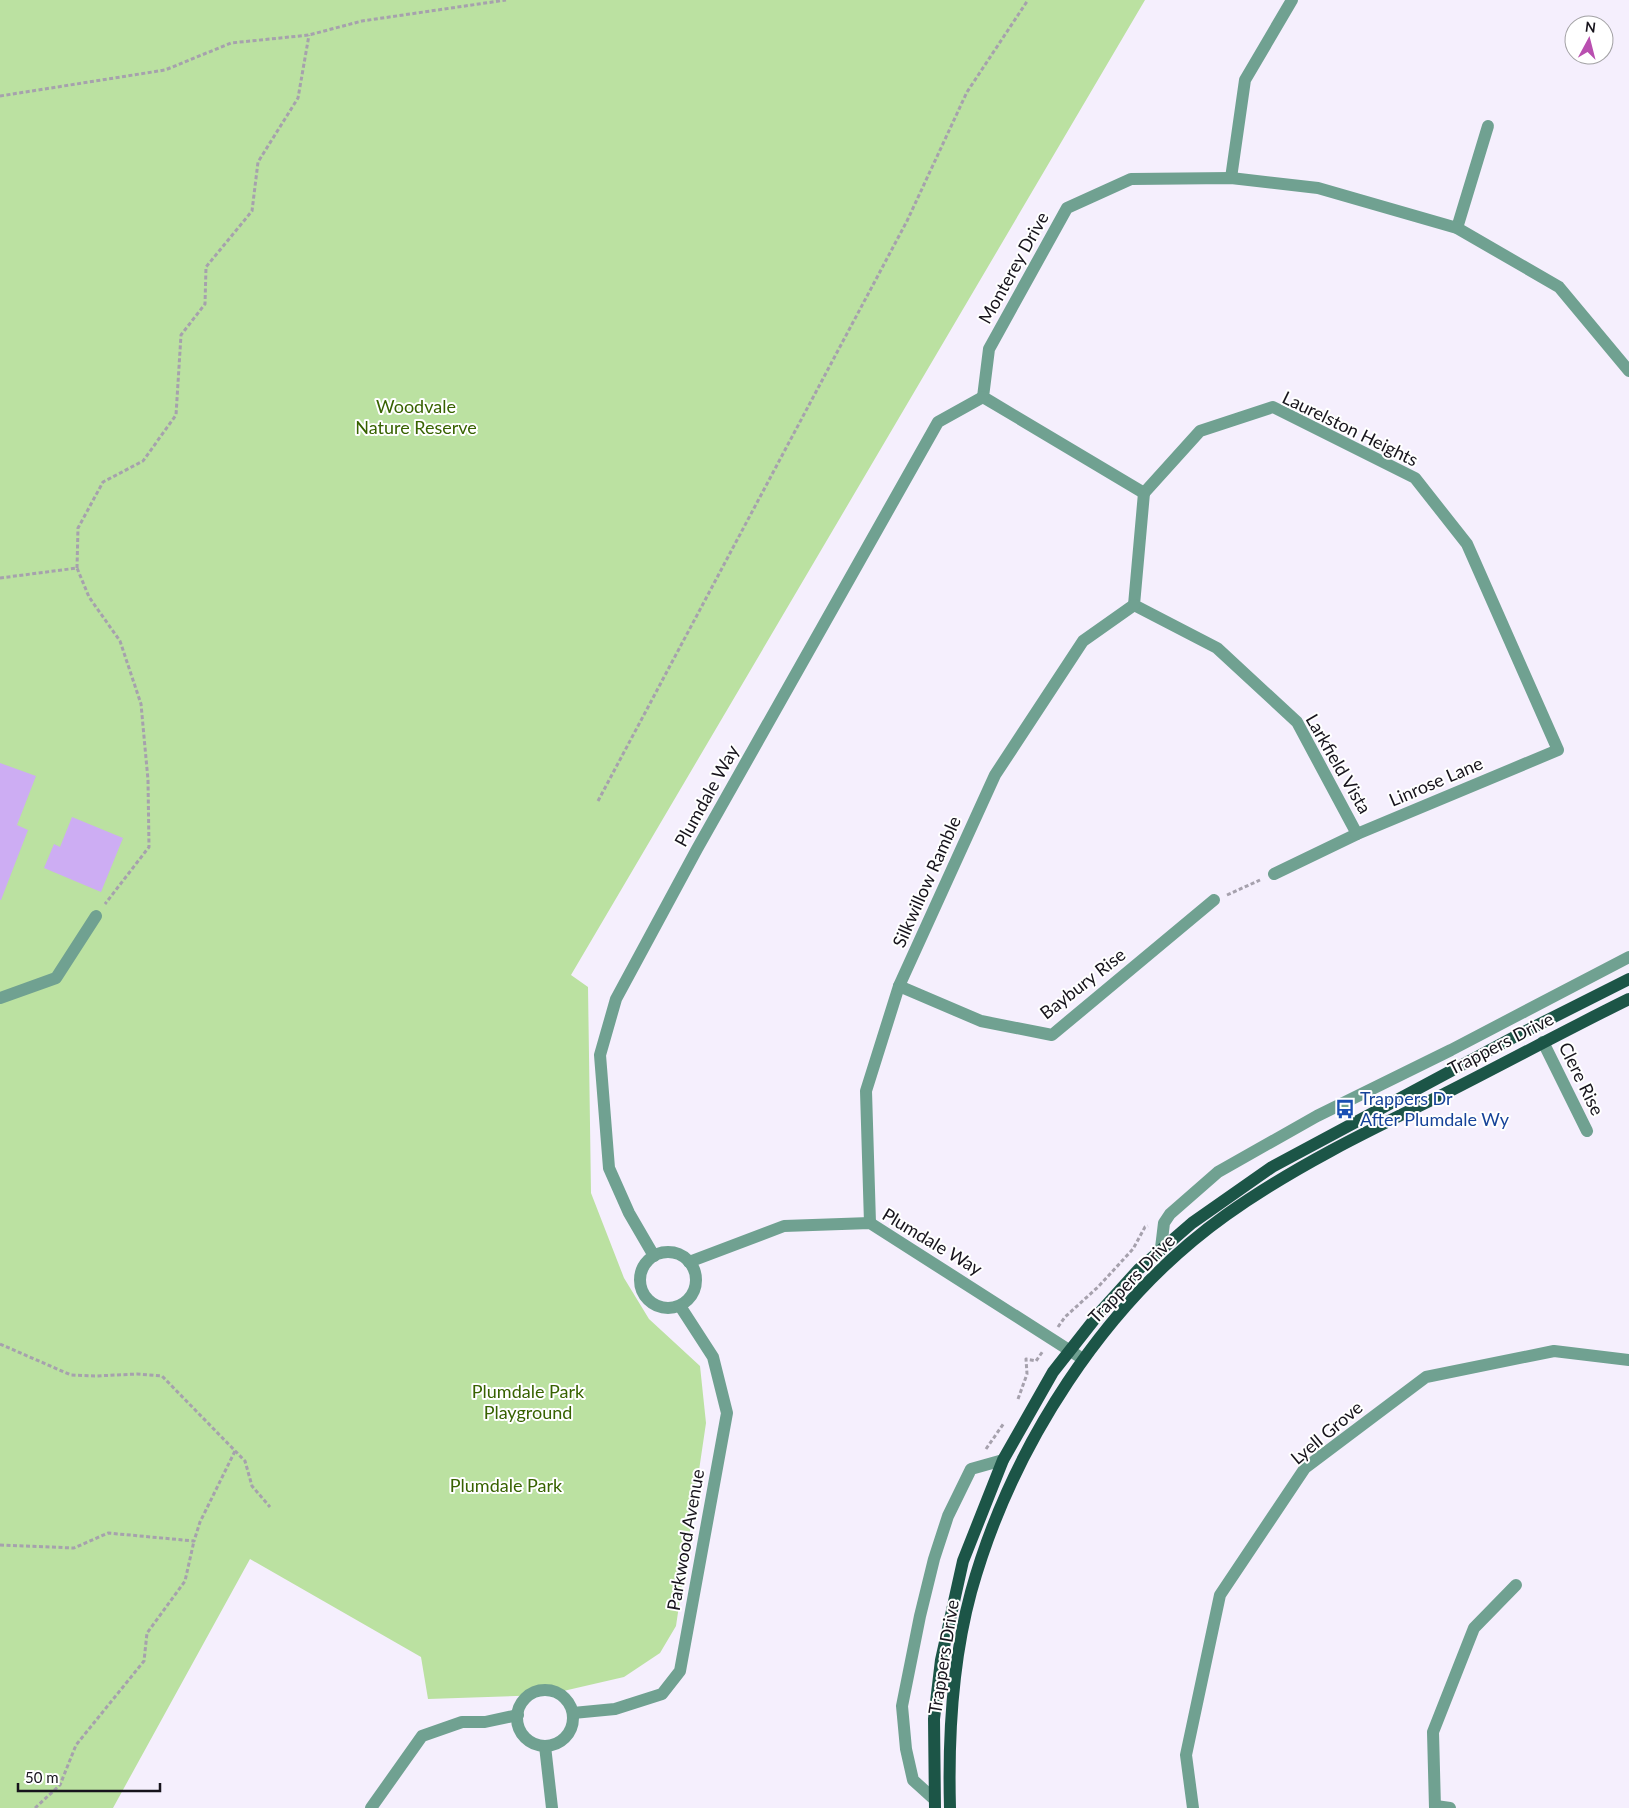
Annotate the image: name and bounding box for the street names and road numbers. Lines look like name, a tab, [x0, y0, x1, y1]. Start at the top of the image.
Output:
street label: Monterey Drive	[973, 208, 1053, 327]
street label: Laurelston Heights	[1279, 386, 1422, 471]
street label: Larkfield Vista	[1301, 710, 1376, 817]
street label: Plumdale Way	[669, 740, 743, 850]
street label: Linrose Lane	[1385, 751, 1486, 811]
street label: Silkwillow Ramble	[887, 812, 965, 951]
street label: Baybury Rise	[1035, 943, 1129, 1023]
street label: Trappers Drive	[1444, 1007, 1557, 1079]
street label: Clere Rise	[1555, 1038, 1609, 1119]
street label: Plumdale Way	[879, 1203, 987, 1280]
street label: Trappers Drive	[1083, 1229, 1179, 1327]
street label: Lyell Grove	[1286, 1396, 1367, 1469]
street label: Parkwood Avenue	[662, 1467, 708, 1612]
street label: Trappers Drive	[923, 1598, 963, 1716]

